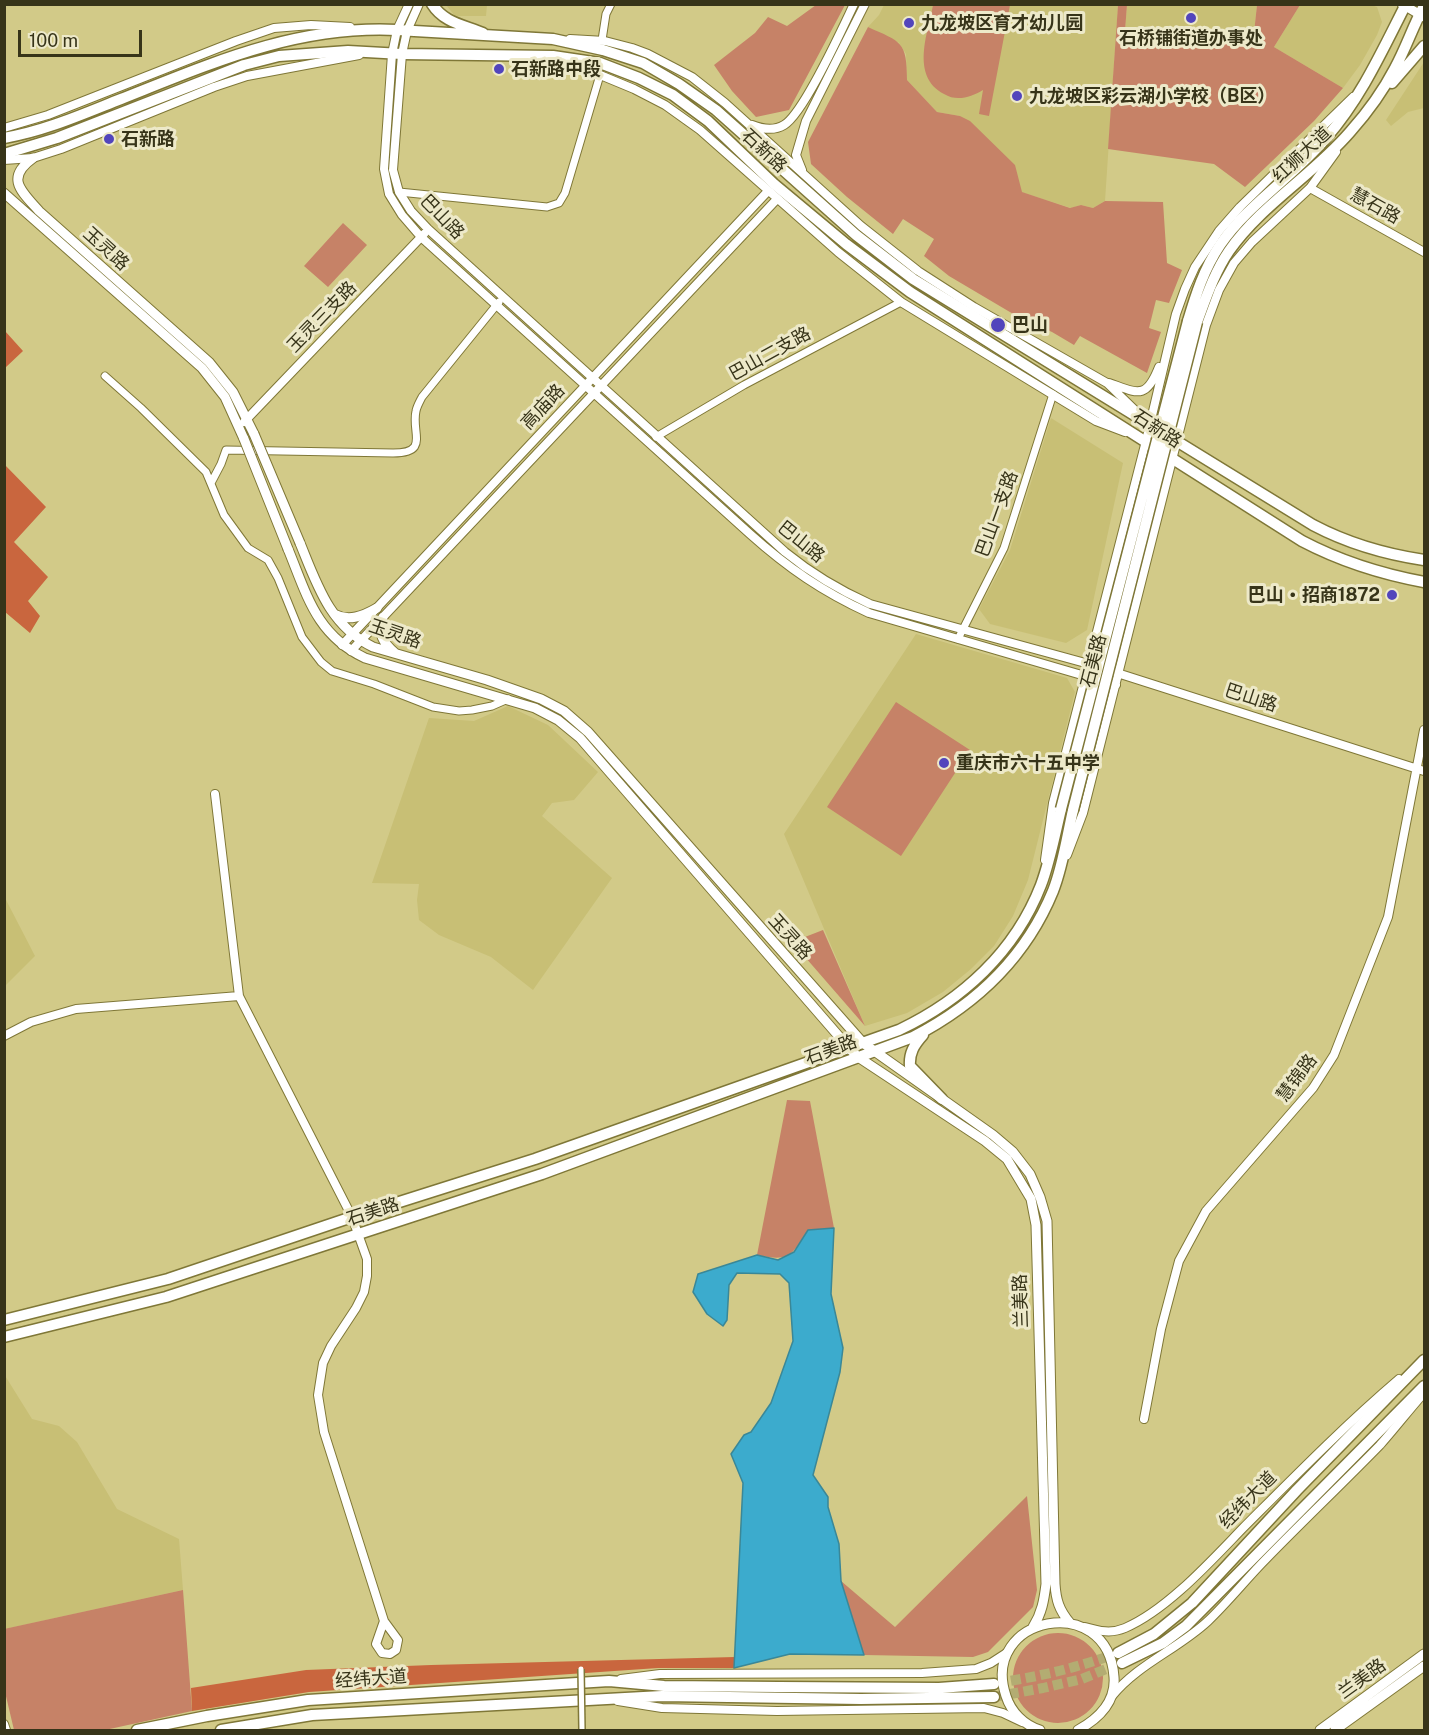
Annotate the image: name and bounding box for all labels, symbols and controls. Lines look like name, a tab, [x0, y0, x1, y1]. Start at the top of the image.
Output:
marker: 石桥铺街道办事处	[1184, 11, 1198, 25]
place label: 九龙坡区育才幼儿园	[921, 12, 1083, 34]
marker: 九龙坡区育才幼儿园	[902, 16, 916, 30]
scale bar	[21, 18, 146, 56]
place label: 石桥铺街道办事处	[1119, 27, 1263, 49]
text: 100 m	[29, 30, 78, 51]
place label: 石新路中段	[511, 58, 601, 80]
marker: 石新路中段	[492, 62, 506, 76]
place label: 九龙坡区彩云湖小学校（B区）	[1029, 85, 1275, 107]
marker: 九龙坡区彩云湖小学校（B区）	[1010, 89, 1024, 103]
street label: 红狮大道	[1268, 123, 1336, 187]
street label: 石新路	[737, 125, 791, 177]
place label: 石新路	[121, 128, 175, 150]
marker: 石新路	[102, 132, 116, 146]
street label: 慧石路	[1346, 183, 1404, 229]
street label: 巴山路	[415, 190, 469, 244]
street label: 玉灵路	[79, 223, 133, 275]
street label: 玉灵三支路	[283, 277, 361, 357]
place label: 巴山	[1012, 314, 1048, 336]
marker: 巴山	[989, 316, 1007, 334]
street label: 巴山二支路	[725, 323, 815, 385]
street label: 高庙路	[517, 380, 569, 434]
street label: 石新路	[1128, 405, 1186, 453]
street label: 巴山一支路	[971, 468, 1023, 560]
street label: 巴山路	[773, 517, 829, 567]
place label: 巴山‧招商1872	[1248, 584, 1380, 606]
marker: 巴山‧招商1872	[1385, 588, 1399, 602]
street label: 玉灵路	[366, 615, 424, 653]
street label: 石美路	[1077, 632, 1111, 690]
street label: 巴山路	[1222, 679, 1280, 717]
place label: 重庆市六十五中学	[956, 752, 1100, 774]
marker: 重庆市六十五中学	[937, 756, 951, 770]
street label: 玉灵路	[764, 910, 816, 964]
street label: 石美路	[802, 1031, 860, 1069]
street label: 慧锦路	[1272, 1050, 1322, 1106]
street label: 石美路	[344, 1193, 402, 1231]
street label: 兰美路	[1009, 1274, 1033, 1328]
street label: 经纬大道	[1215, 1467, 1281, 1533]
street label: 兰美路	[1334, 1654, 1390, 1704]
street label: 经纬大道	[334, 1666, 408, 1692]

